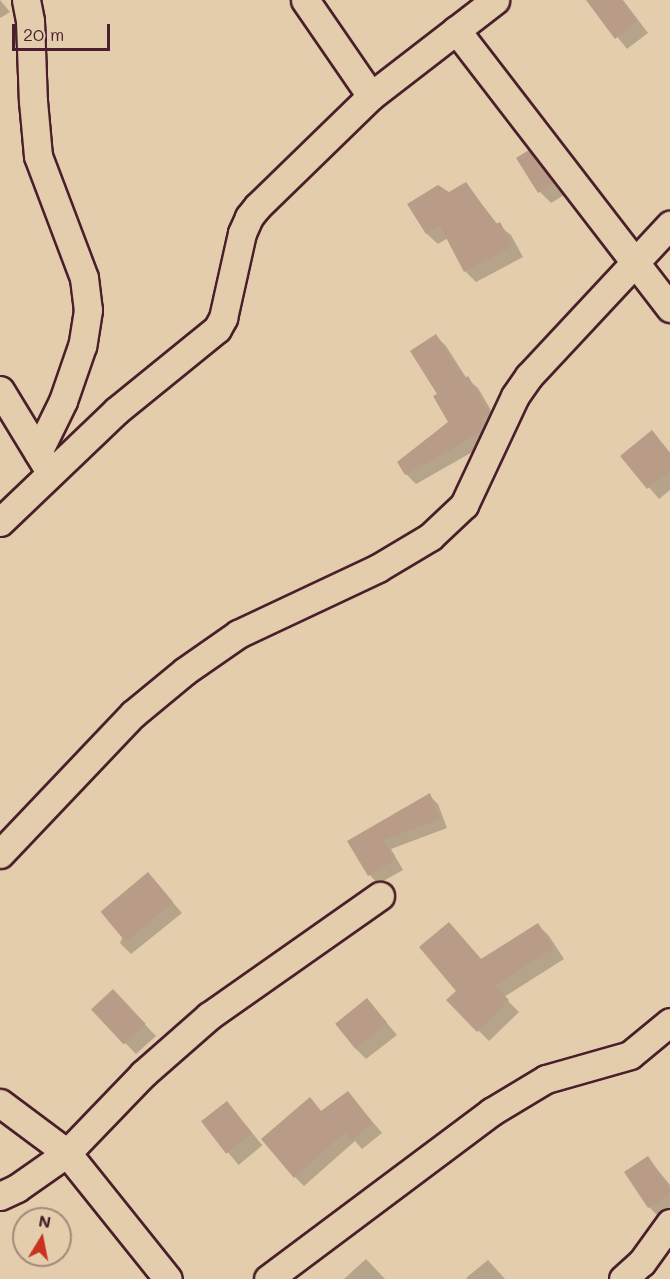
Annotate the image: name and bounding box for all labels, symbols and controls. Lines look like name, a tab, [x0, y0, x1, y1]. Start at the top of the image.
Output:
scale bar	[15, 12, 112, 50]
text: 20 m	[23, 22, 64, 46]
north arrow	[12, 1207, 72, 1267]
text: N	[37, 1209, 53, 1232]

